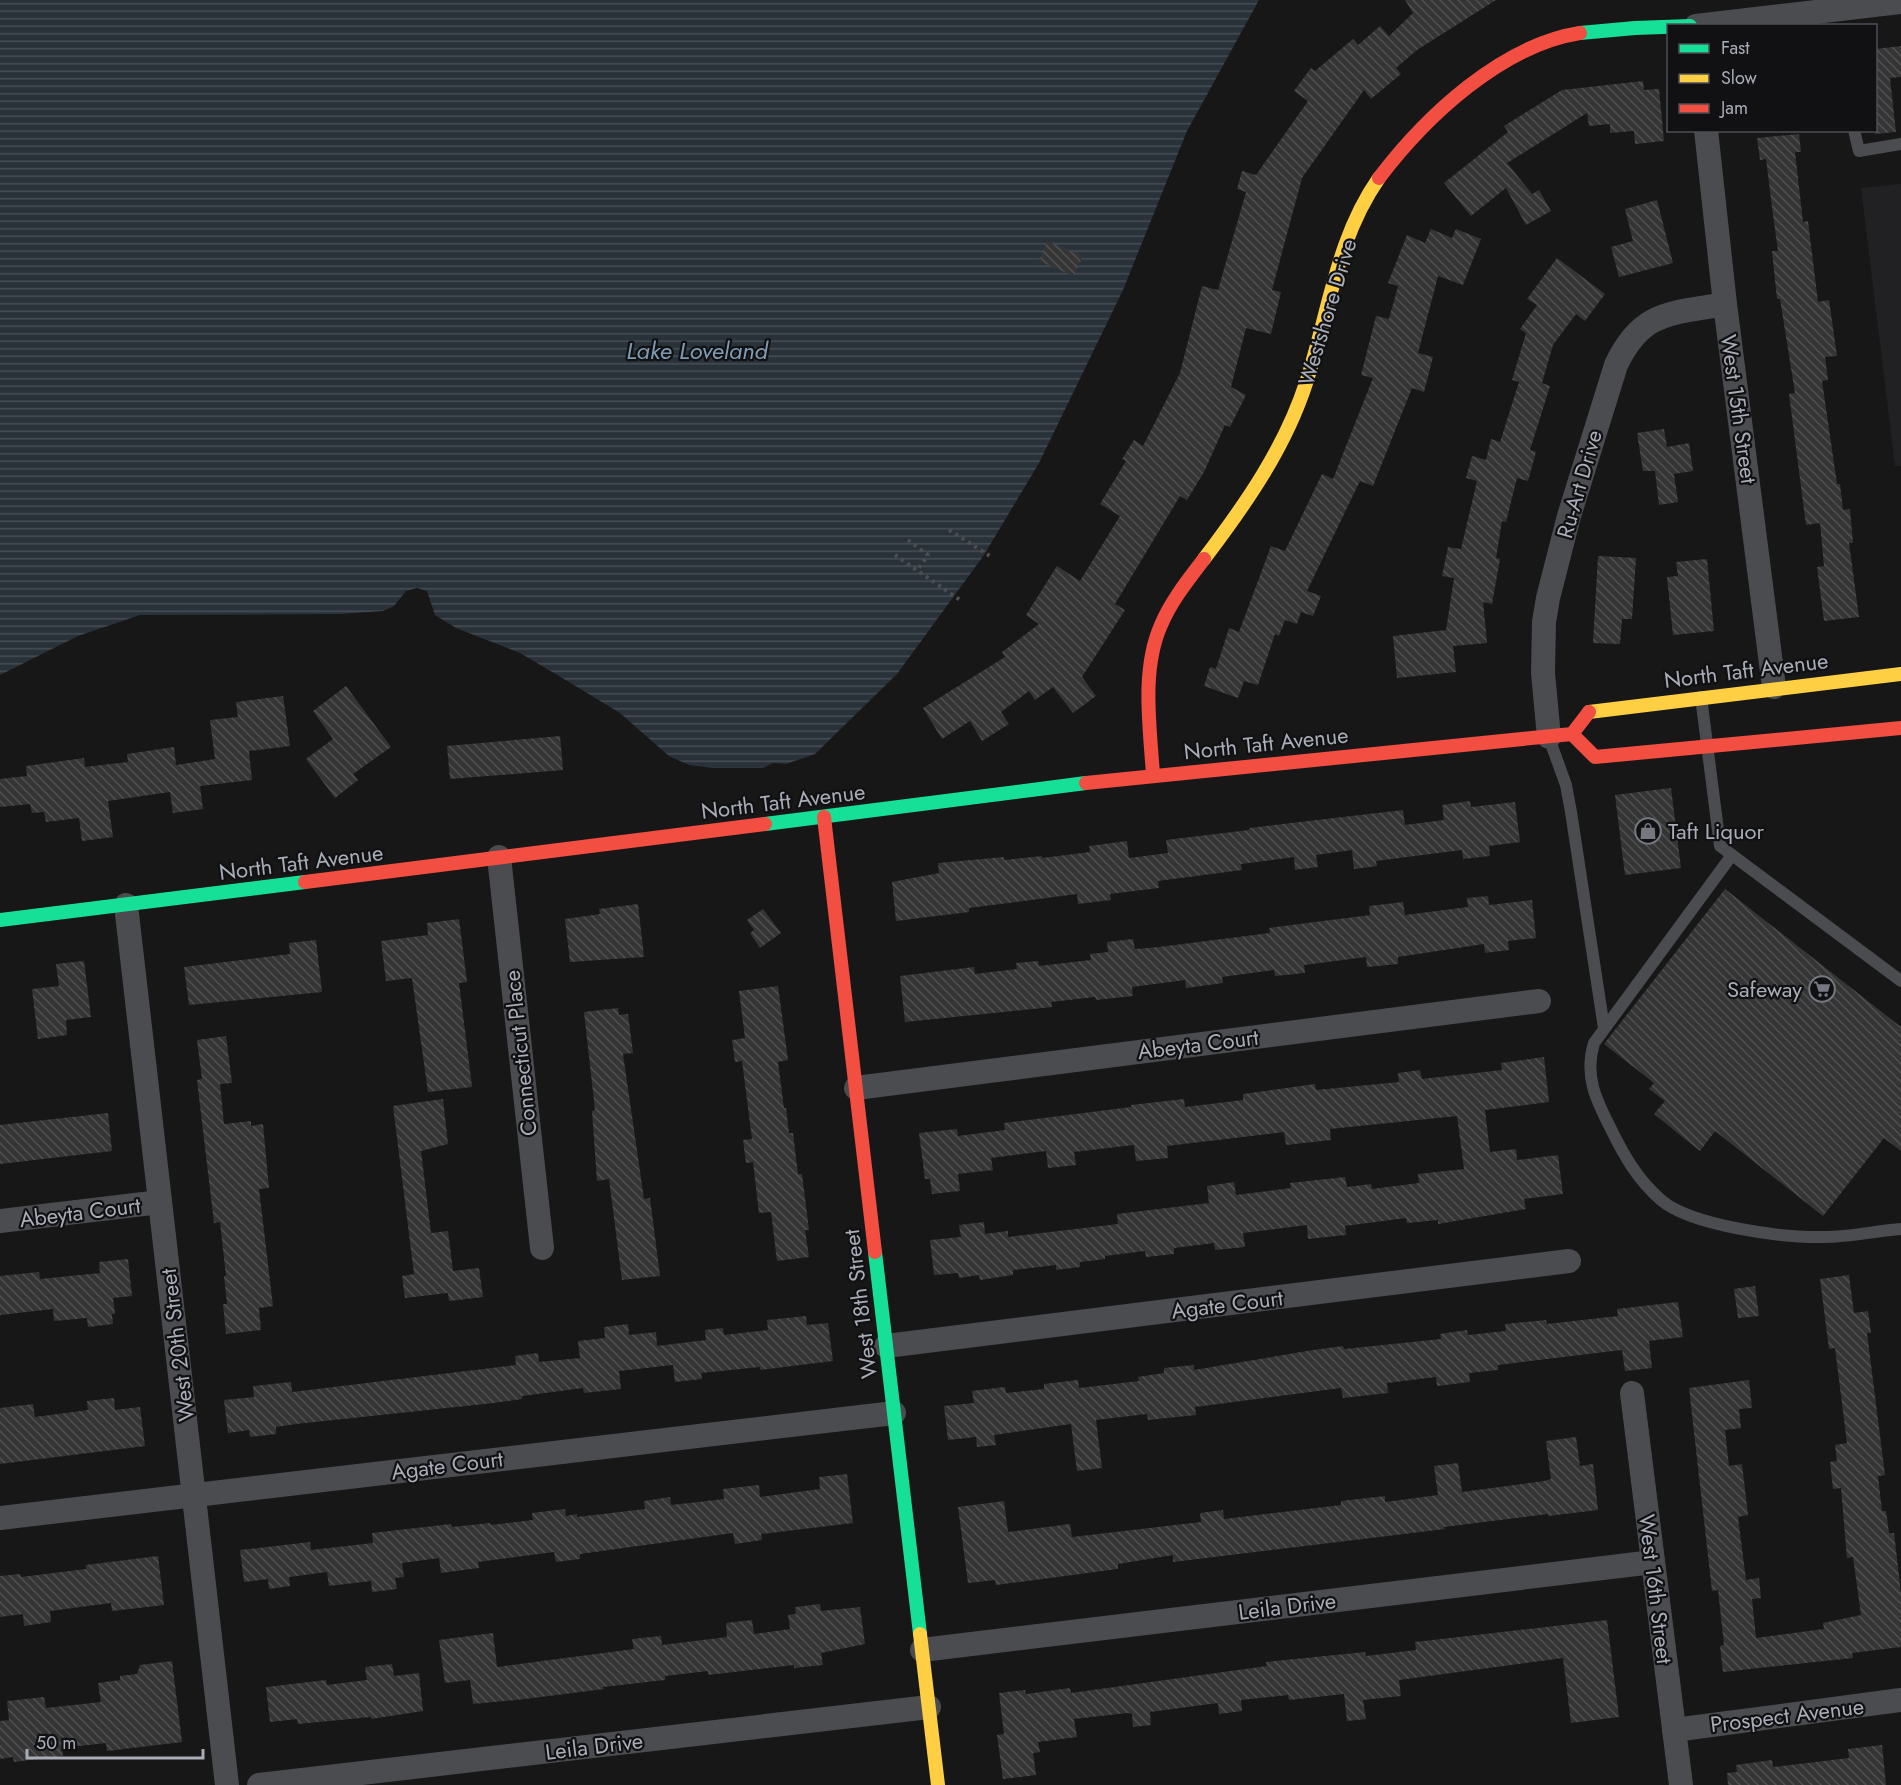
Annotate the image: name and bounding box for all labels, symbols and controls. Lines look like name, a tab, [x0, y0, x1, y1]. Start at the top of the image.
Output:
legend	[1667, 24, 1877, 132]
text: Fast	[1721, 35, 1750, 61]
text: Slow	[1721, 65, 1758, 91]
text: Jam	[1719, 95, 1748, 121]
street label: Westshore Drive	[1289, 235, 1365, 389]
street label: West 15th Street	[1713, 332, 1765, 486]
water label: Lake Loveland	[626, 333, 770, 368]
street label: Ru-Art Drive	[1548, 426, 1610, 542]
street label: North Taft Avenue	[1662, 644, 1830, 696]
street label: North Taft Avenue	[1182, 718, 1350, 768]
street label: North Taft Avenue	[699, 775, 867, 827]
place label: Taft Liquor	[1668, 815, 1765, 847]
shop icon: Taft Liquor	[1633, 816, 1663, 846]
street label: North Taft Avenue	[217, 836, 385, 888]
street label: Connecticut Place	[495, 969, 545, 1137]
place label: Safeway	[1727, 973, 1802, 1005]
supermarket icon: Safeway	[1807, 974, 1837, 1004]
street label: Abeyta Court	[1136, 1021, 1261, 1067]
street label: Abeyta Court	[18, 1189, 143, 1235]
street label: West 18th Street	[835, 1227, 885, 1380]
street label: West 20th Street	[152, 1266, 202, 1423]
street label: Agate Court	[1169, 1281, 1285, 1327]
street label: Agate Court	[389, 1442, 505, 1488]
street label: West 16th Street	[1631, 1512, 1681, 1666]
street label: Leila Drive	[1236, 1584, 1338, 1628]
street label: Prospect Avenue	[1708, 1690, 1866, 1740]
scale bar	[27, 1722, 202, 1760]
street label: Leila Drive	[543, 1724, 645, 1768]
text: 50 m	[36, 1730, 76, 1756]

